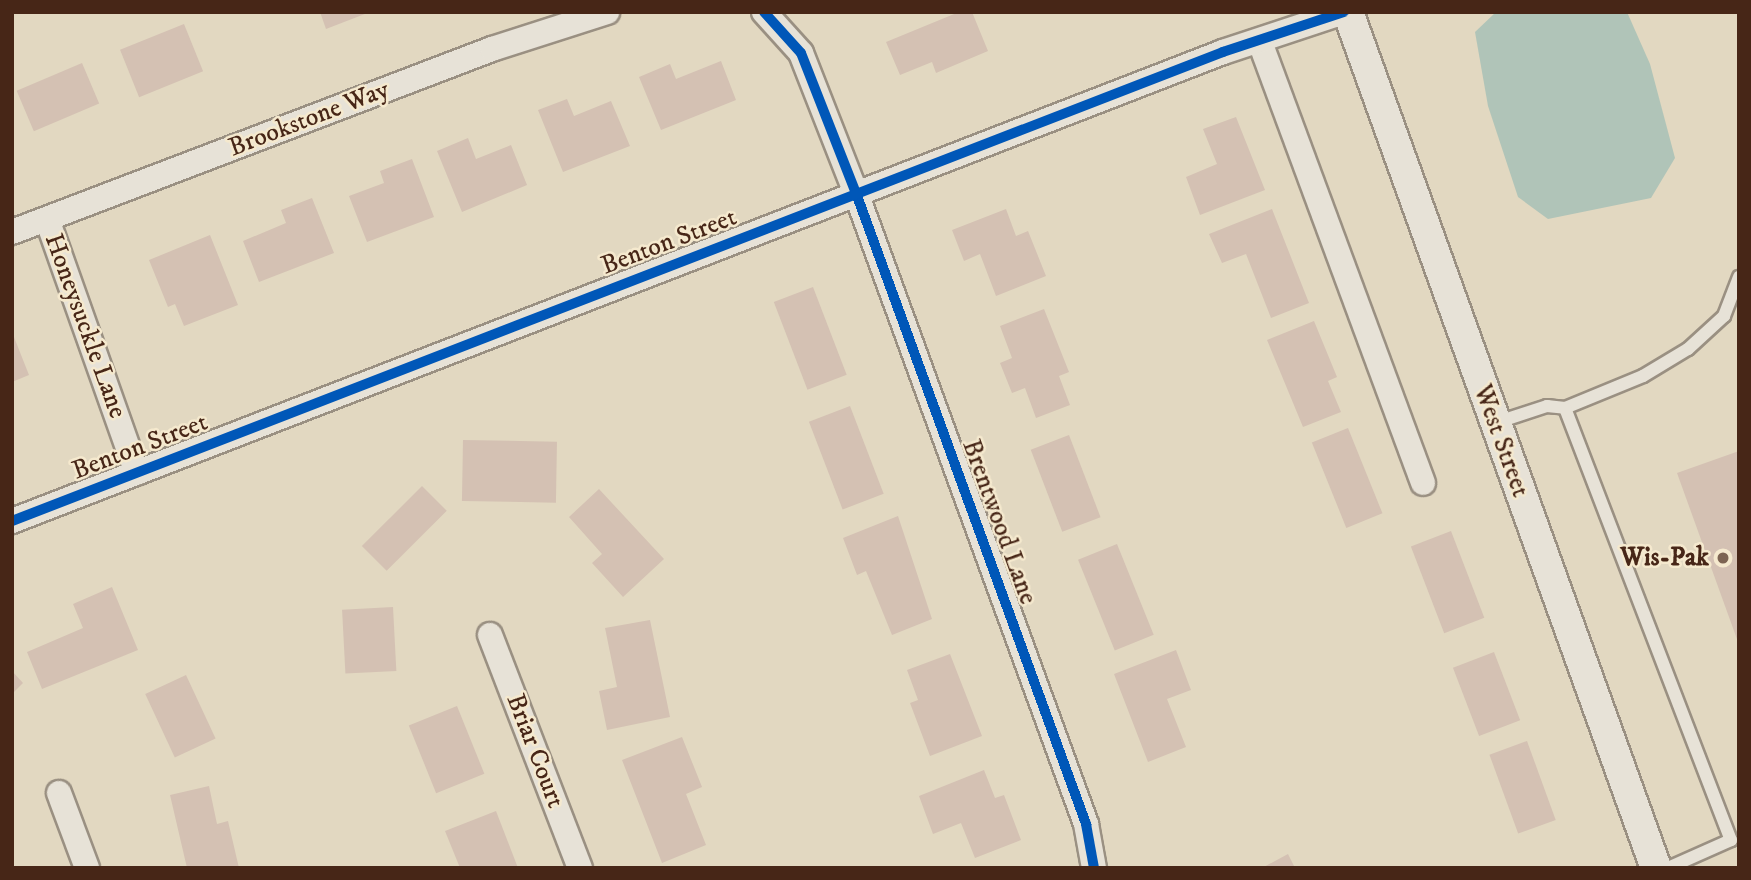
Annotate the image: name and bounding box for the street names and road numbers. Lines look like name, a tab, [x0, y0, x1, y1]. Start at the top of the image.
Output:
street label: Brookstone Way	[224, 74, 394, 164]
street label: Benton Street	[597, 202, 741, 282]
street label: Honeysuckle Lane	[37, 229, 133, 423]
street label: West Street	[1466, 380, 1536, 502]
street label: Benton Street	[68, 407, 212, 487]
street label: Brentwood Lane	[955, 435, 1043, 609]
street label: Briar Court	[499, 690, 571, 812]

